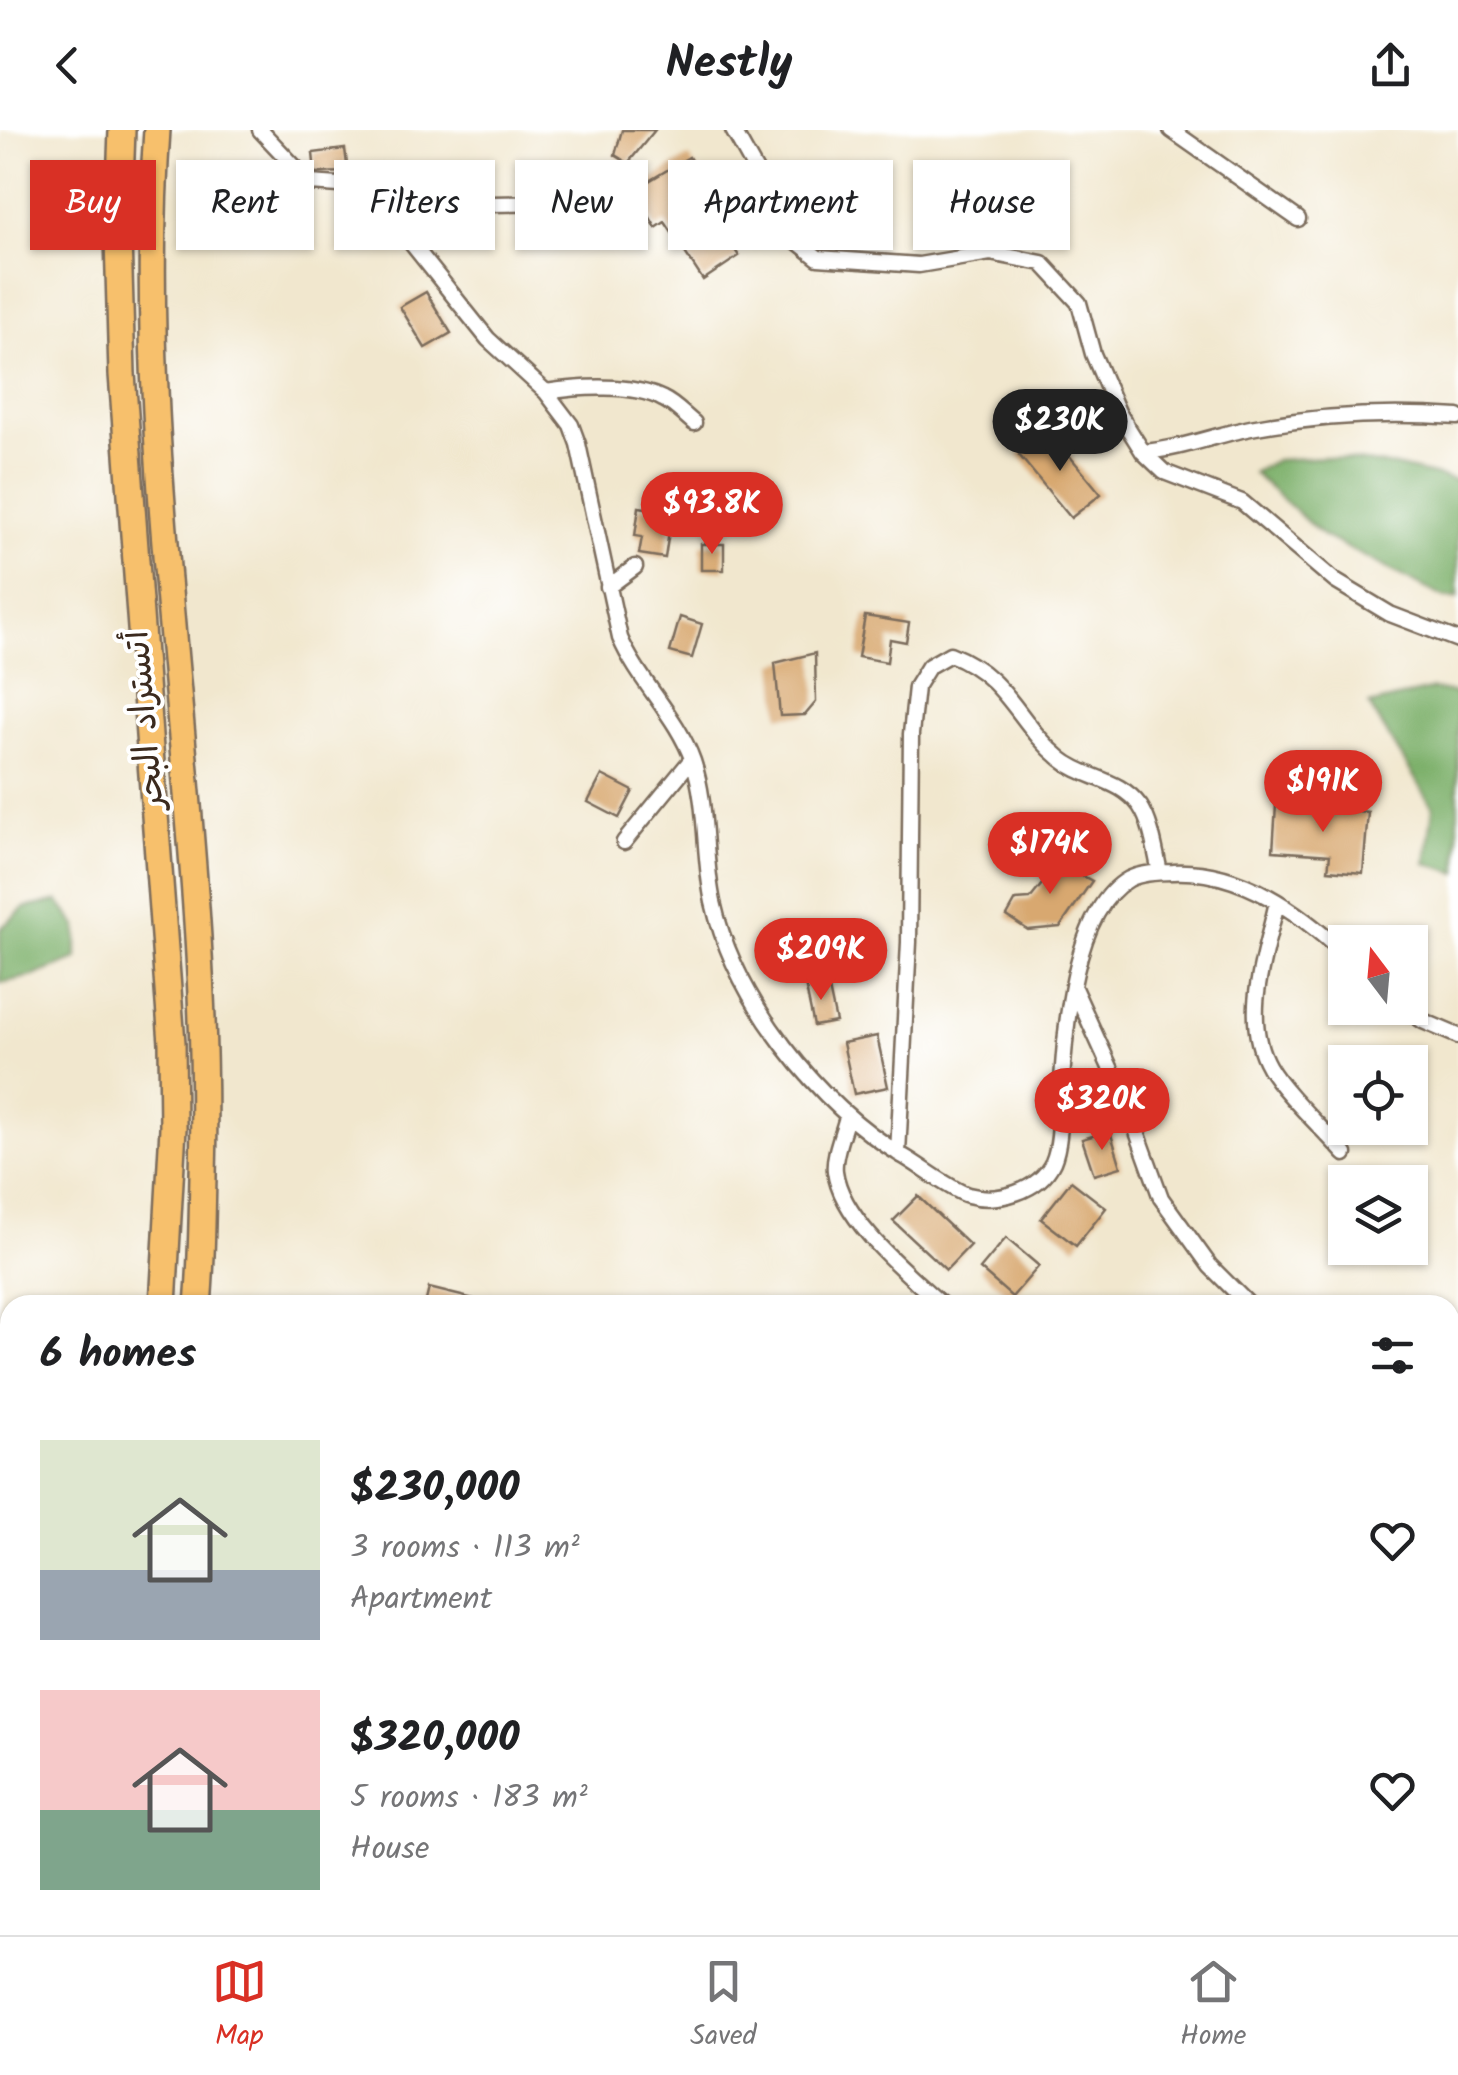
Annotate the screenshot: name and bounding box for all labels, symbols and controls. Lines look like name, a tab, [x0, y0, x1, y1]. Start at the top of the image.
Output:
text: Nestly	[665, 29, 793, 101]
icon: back	[40, 38, 95, 93]
icon: share	[1363, 38, 1418, 93]
chip: Buy	[30, 160, 156, 250]
chip: Rent	[176, 160, 314, 250]
chip: Filters	[334, 160, 495, 250]
chip: New	[515, 160, 648, 250]
chip: Apartment	[668, 160, 893, 250]
chip: House	[913, 160, 1070, 250]
pin: $230K	[990, 389, 1130, 474]
text: $230K	[1015, 396, 1105, 447]
pin: $93.8K	[631, 472, 793, 557]
text: $93.8K	[663, 479, 761, 530]
street label: أتستراد البحر	[110, 628, 182, 815]
pin: $191K	[1253, 750, 1393, 835]
text: $191K	[1286, 757, 1360, 808]
pin: $174K	[980, 812, 1120, 897]
text: $174K	[1010, 819, 1090, 870]
pin: $209K	[751, 918, 891, 1003]
text: $209K	[776, 925, 866, 976]
north arrow	[1328, 925, 1428, 1025]
map controls	[1328, 925, 1428, 1265]
button: locate	[1328, 1045, 1428, 1145]
pin: $320K	[1032, 1068, 1172, 1153]
text: $320K	[1057, 1075, 1147, 1126]
button: layers	[1328, 1165, 1428, 1265]
text: 6 homes	[40, 1322, 196, 1389]
icon: filters	[1365, 1328, 1420, 1383]
text: $230,000	[350, 1456, 520, 1523]
icon: home	[120, 1480, 240, 1600]
icon: heart	[1365, 1513, 1420, 1568]
text: 3 rooms · 113 m²	[350, 1523, 580, 1574]
text: Apartment	[350, 1574, 492, 1625]
text: $320,000	[350, 1706, 520, 1773]
icon: home	[120, 1730, 240, 1850]
icon: heart	[1365, 1763, 1420, 1818]
text: 5 rooms · 183 m²	[350, 1773, 588, 1824]
text: House	[350, 1824, 429, 1875]
tab: Map	[212, 1954, 267, 2059]
tab: Saved	[690, 1954, 757, 2059]
tab: Home	[1180, 1954, 1246, 2059]

